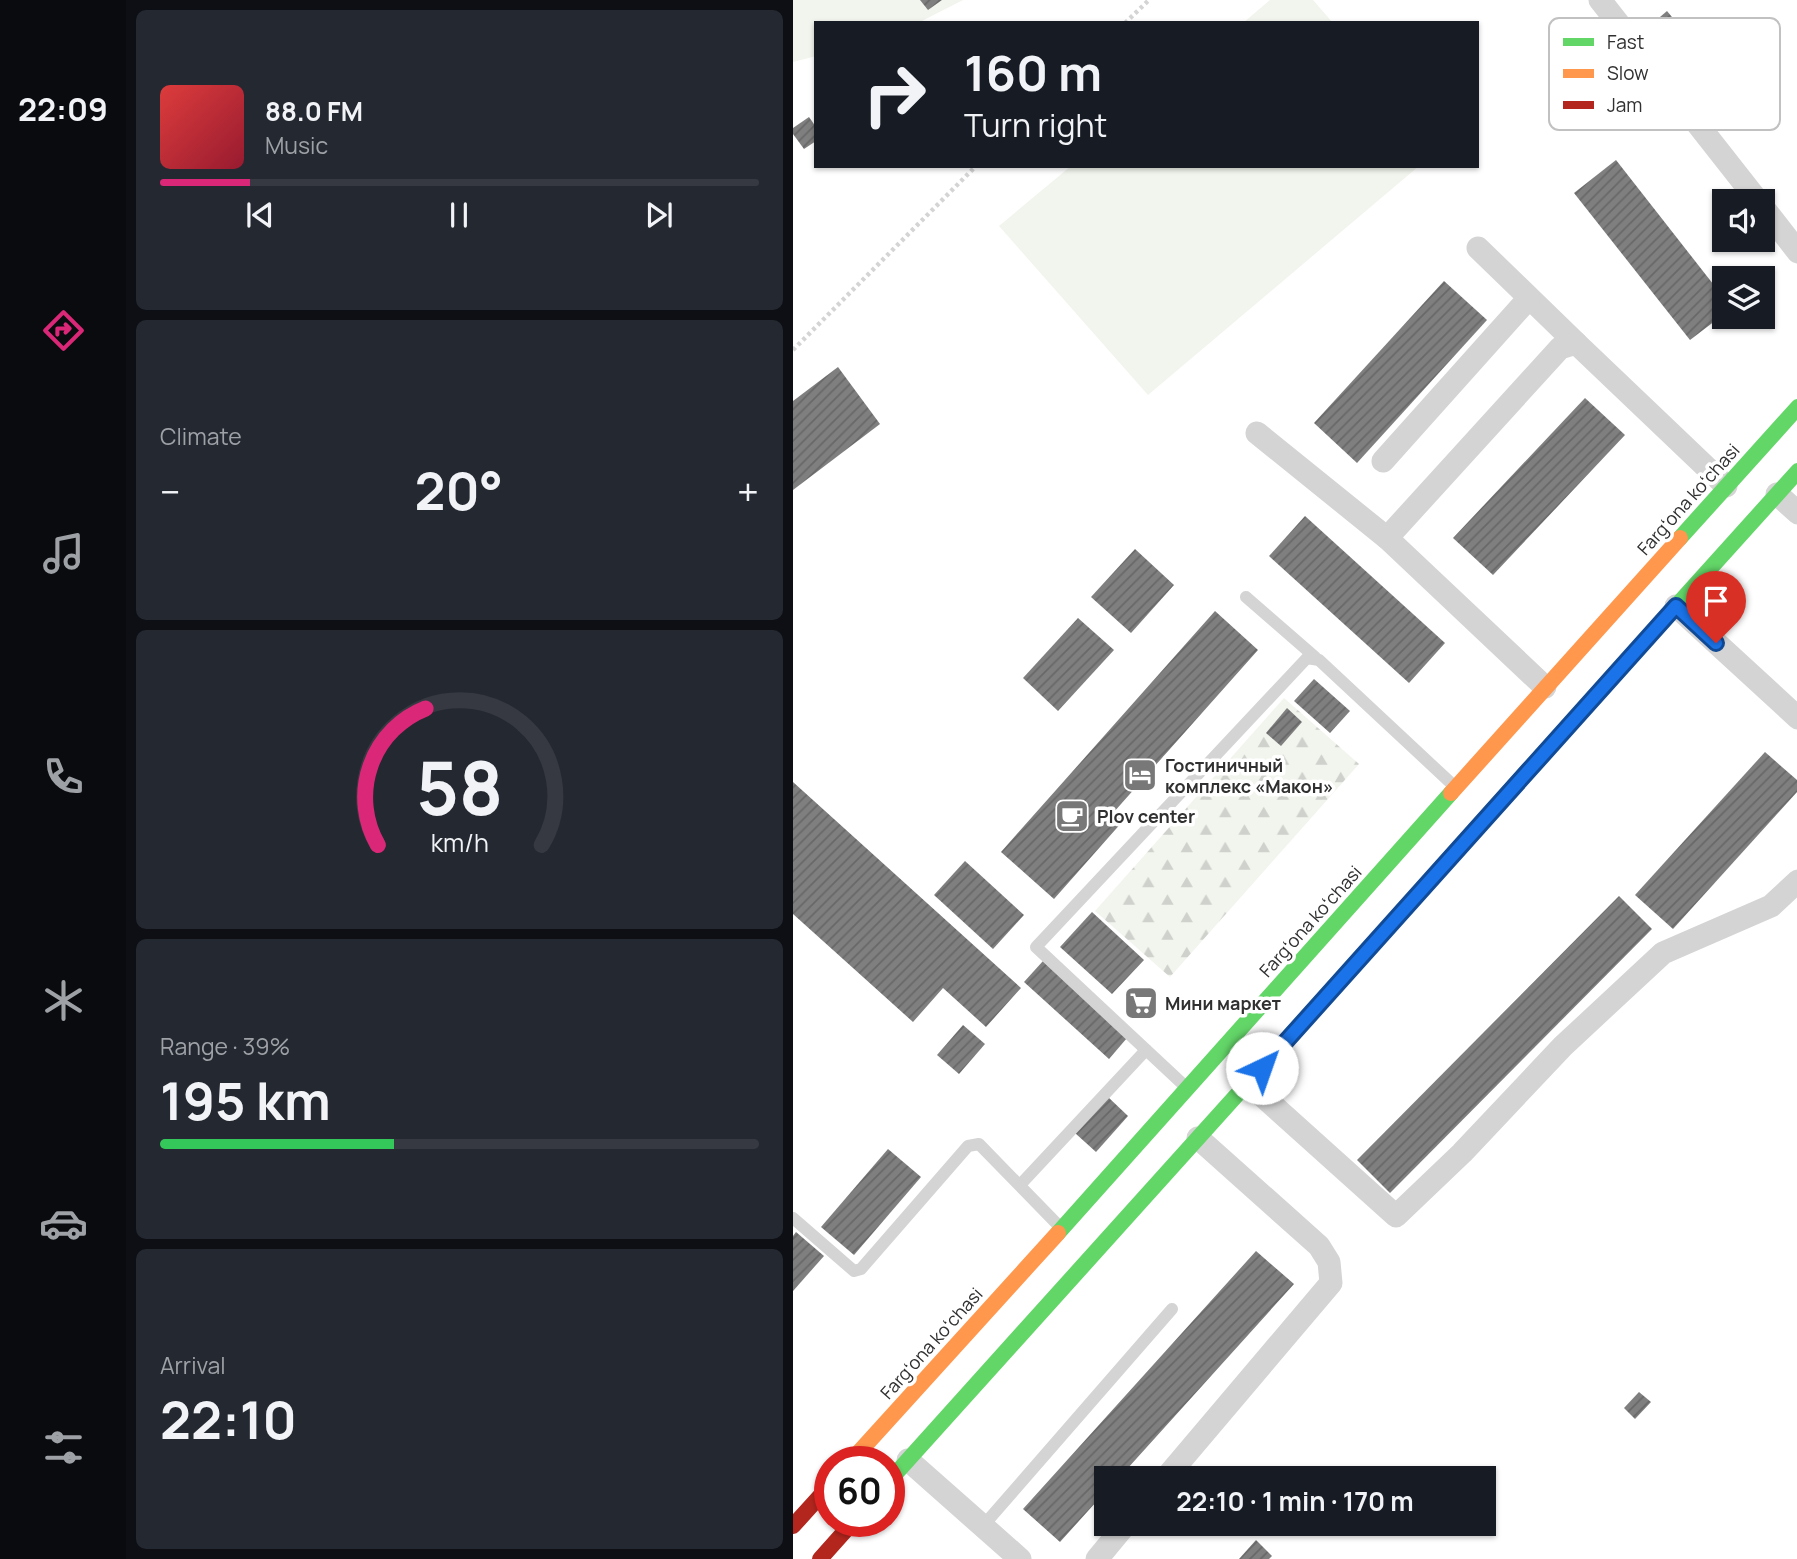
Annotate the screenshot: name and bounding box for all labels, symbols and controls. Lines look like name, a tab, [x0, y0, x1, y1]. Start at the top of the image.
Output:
legend	[1549, 18, 1780, 130]
text: Fast	[1607, 29, 1644, 55]
text: 160 m	[964, 39, 1102, 106]
icon: right	[849, 49, 940, 140]
text: Slow	[1607, 60, 1649, 86]
text: 22:09	[18, 87, 108, 131]
text: Jam	[1607, 92, 1642, 118]
text: 88.0 FM	[265, 93, 363, 129]
text: Turn right	[964, 103, 1107, 147]
text: Music	[265, 129, 328, 161]
map controls	[1712, 189, 1775, 329]
button: sound	[1712, 189, 1775, 252]
icon: previous	[241, 196, 279, 234]
icon: pause	[440, 196, 478, 234]
icon: next	[640, 196, 678, 234]
button: layers	[1712, 266, 1775, 329]
icon: directions	[39, 306, 88, 355]
text: Climate	[160, 420, 242, 452]
street label: Fargʻona koʻchasi	[1632, 438, 1744, 560]
text: 20°	[415, 455, 503, 526]
text: −	[160, 465, 181, 517]
text: +	[737, 465, 759, 517]
icon: music	[39, 529, 88, 578]
pin	[1686, 571, 1746, 643]
icon: arrive	[1697, 582, 1735, 620]
text: 58	[416, 738, 503, 838]
icon: phone	[39, 752, 88, 801]
place label: Гостиничный комплекс «Макон»	[1165, 753, 1333, 798]
hotel icon: Гостиничный комплекс «Макон»	[1121, 756, 1159, 794]
cafe icon: Plov center	[1053, 797, 1091, 835]
place label: Plov center	[1097, 804, 1195, 828]
text: km/h	[430, 825, 489, 860]
street label: Fargʻona koʻchasi	[1254, 860, 1366, 982]
icon: climate	[39, 976, 88, 1025]
supermarket icon: Мини маркет	[1122, 984, 1160, 1022]
place label: Мини маркет	[1165, 991, 1281, 1015]
text: Range · 39%	[160, 1030, 290, 1062]
position arrow	[1225, 1031, 1299, 1105]
text: 195 km	[160, 1065, 331, 1136]
icon: car	[39, 1199, 88, 1248]
street label: Fargʻona koʻchasi	[875, 1282, 987, 1404]
text: Arrival	[160, 1349, 226, 1381]
text: 22:10	[160, 1384, 297, 1455]
icon: filters	[39, 1423, 88, 1472]
speed limit sign: 60	[814, 1446, 905, 1537]
text: 22:10 · 1 min · 170 m	[1176, 1483, 1414, 1519]

